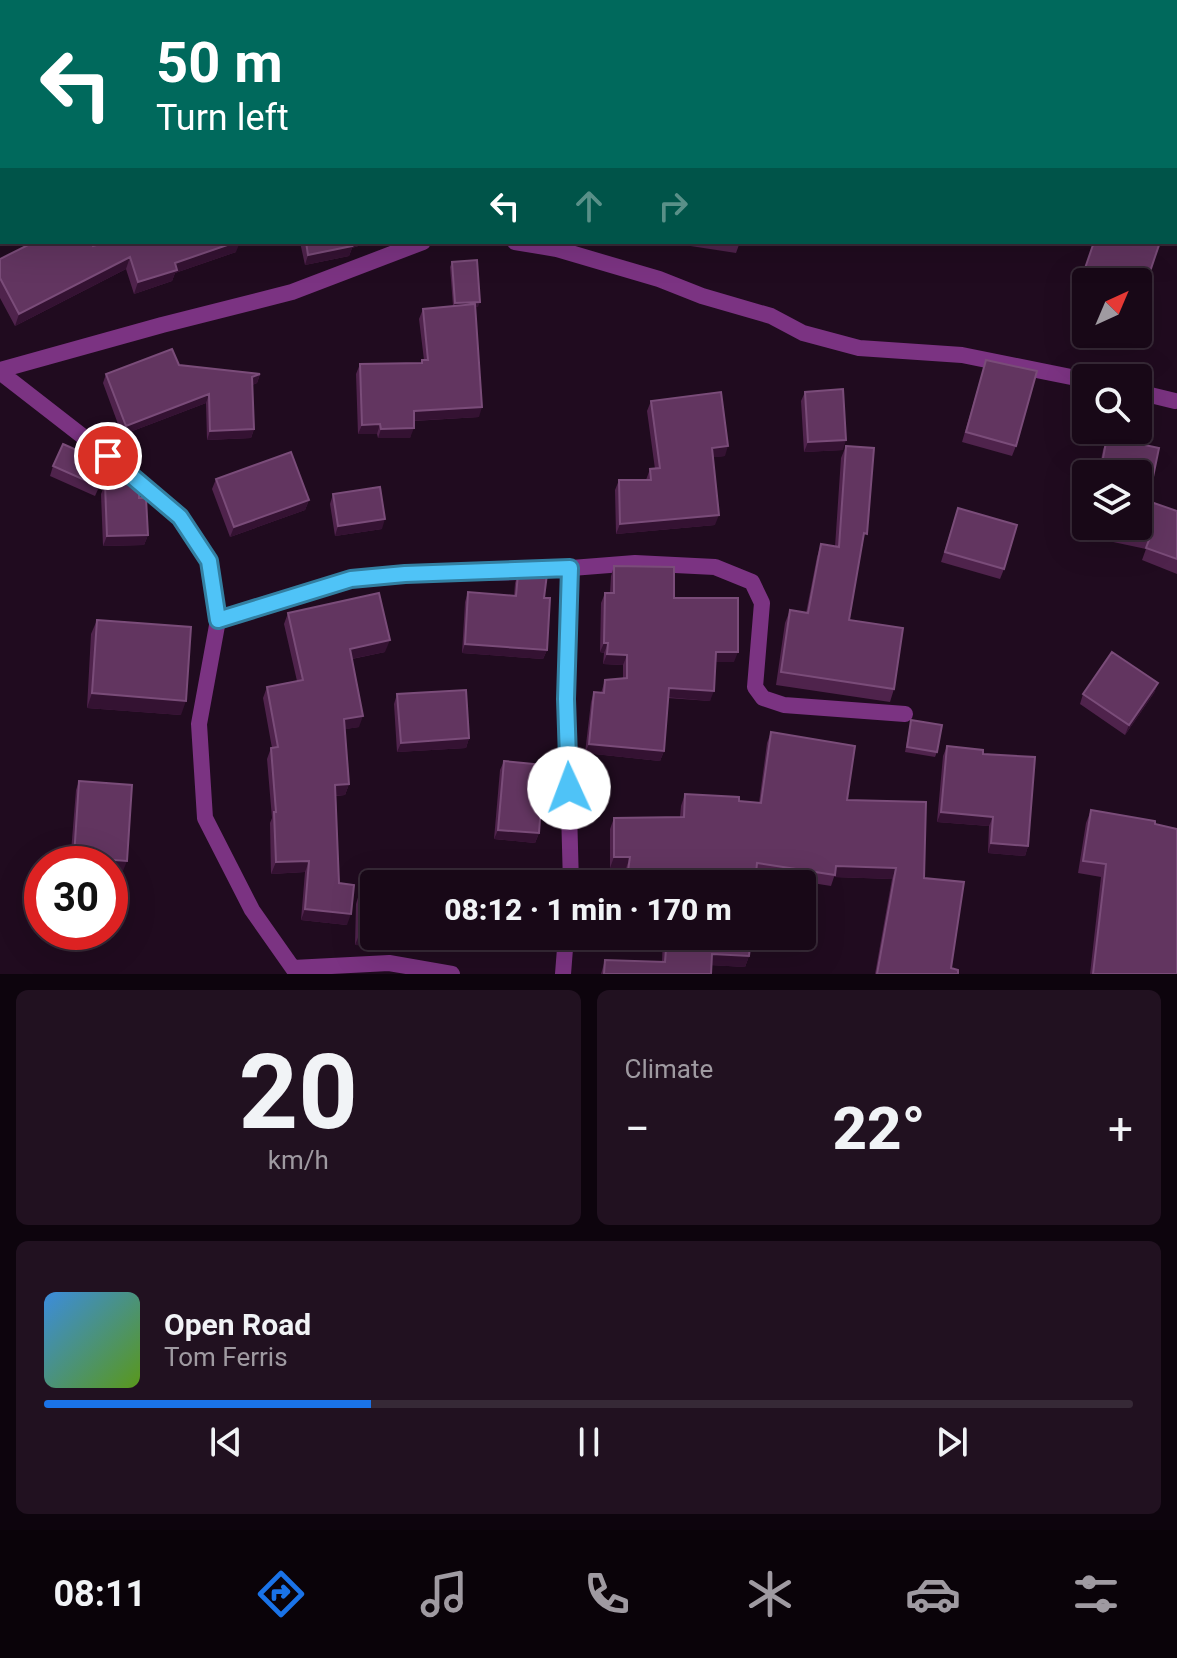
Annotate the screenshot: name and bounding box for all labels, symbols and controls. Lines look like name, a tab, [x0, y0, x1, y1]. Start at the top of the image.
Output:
text: 50 m	[156, 30, 283, 96]
icon: left	[24, 32, 128, 136]
text: Turn left	[156, 97, 289, 139]
icon: left	[483, 184, 527, 228]
icon: ahead	[567, 184, 611, 228]
icon: right	[651, 184, 695, 228]
north arrow	[1072, 268, 1152, 348]
map controls	[1072, 268, 1152, 540]
button: search	[1072, 364, 1152, 444]
pin	[74, 422, 142, 490]
icon: arrive	[86, 434, 130, 478]
button: layers	[1072, 460, 1152, 540]
position arrow	[527, 746, 611, 830]
speed limit sign: 30	[24, 846, 128, 950]
text: 08:12 · 1 min · 170 m	[444, 892, 732, 927]
text: 20	[239, 1032, 358, 1153]
text: Climate	[625, 1054, 713, 1084]
text: 22°	[832, 1093, 925, 1164]
text: −	[625, 1103, 650, 1155]
text: +	[1108, 1103, 1133, 1155]
text: km/h	[268, 1145, 329, 1175]
text: Open Road	[164, 1307, 311, 1342]
text: Tom Ferris	[164, 1342, 288, 1372]
icon: previous	[204, 1420, 248, 1464]
icon: pause	[567, 1420, 611, 1464]
icon: next	[930, 1420, 974, 1464]
icon: directions	[253, 1566, 309, 1622]
icon: music	[416, 1566, 472, 1622]
icon: phone	[579, 1566, 635, 1622]
icon: climate	[742, 1566, 798, 1622]
icon: car	[905, 1566, 961, 1622]
icon: filters	[1068, 1566, 1124, 1622]
text: 08:11	[53, 1573, 146, 1615]

